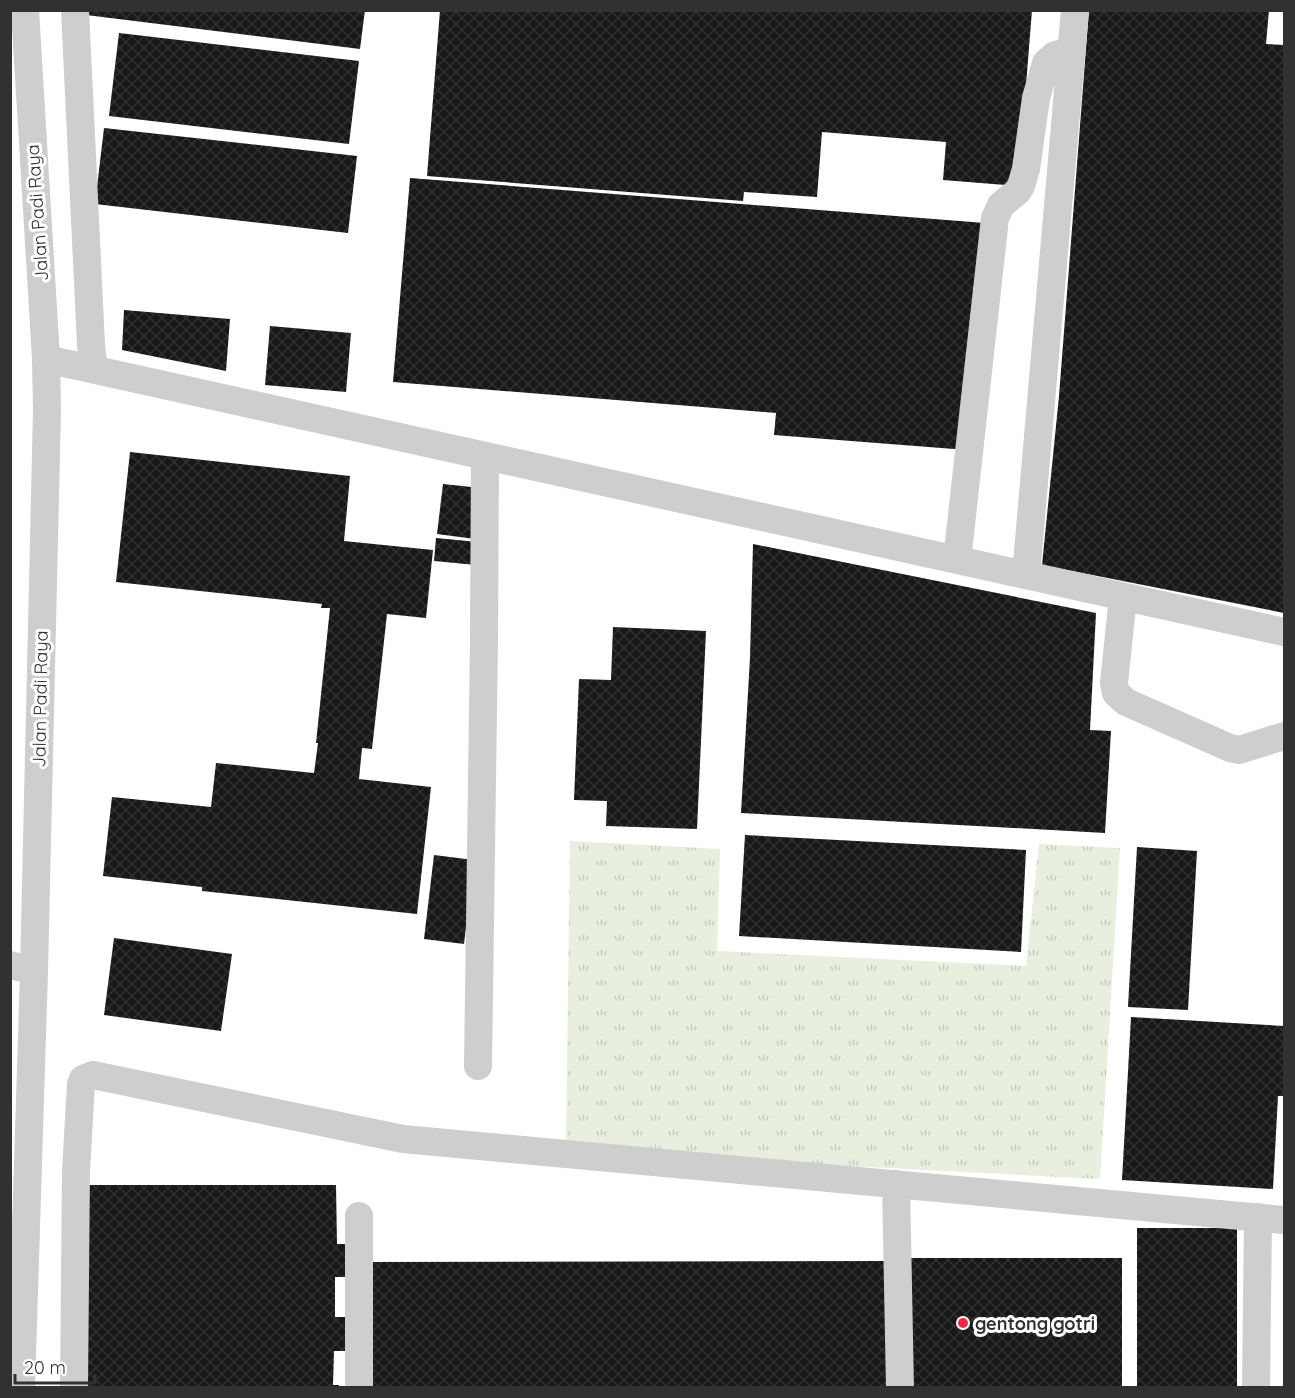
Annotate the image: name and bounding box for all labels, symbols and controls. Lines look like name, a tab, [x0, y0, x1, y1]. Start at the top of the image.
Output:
street label: Jalan Padi Raya	[21, 144, 53, 282]
street label: Jalan Padi Raya	[27, 630, 53, 768]
place label: gentong gotri	[975, 1312, 1095, 1335]
marker: gentong gotri	[956, 1316, 970, 1330]
scale bar	[15, 1347, 94, 1385]
text: 20 m	[24, 1356, 66, 1379]

